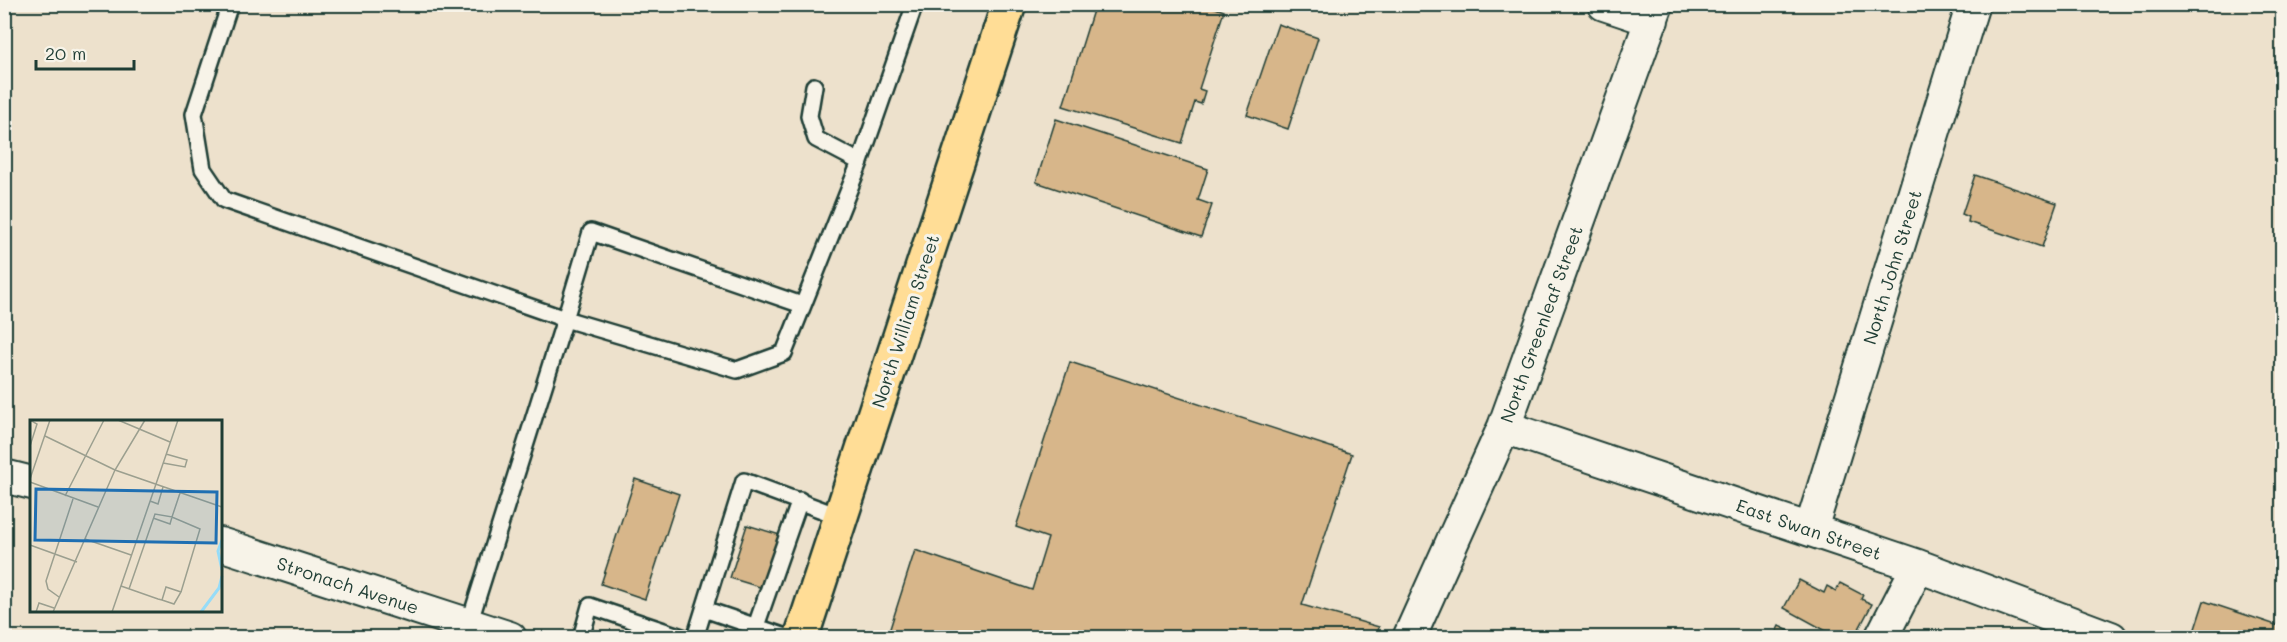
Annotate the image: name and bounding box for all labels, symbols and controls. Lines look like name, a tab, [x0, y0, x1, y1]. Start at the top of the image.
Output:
scale bar	[36, 33, 134, 71]
text: 20 m	[45, 41, 86, 65]
street label: North John Street	[1857, 187, 1927, 347]
street label: North Greenleaf Street	[1494, 222, 1588, 426]
street label: North William Street	[866, 231, 944, 411]
inset map	[30, 420, 222, 612]
street label: East Swan Street	[1733, 493, 1885, 565]
street label: Stronach Avenue	[274, 551, 422, 619]

